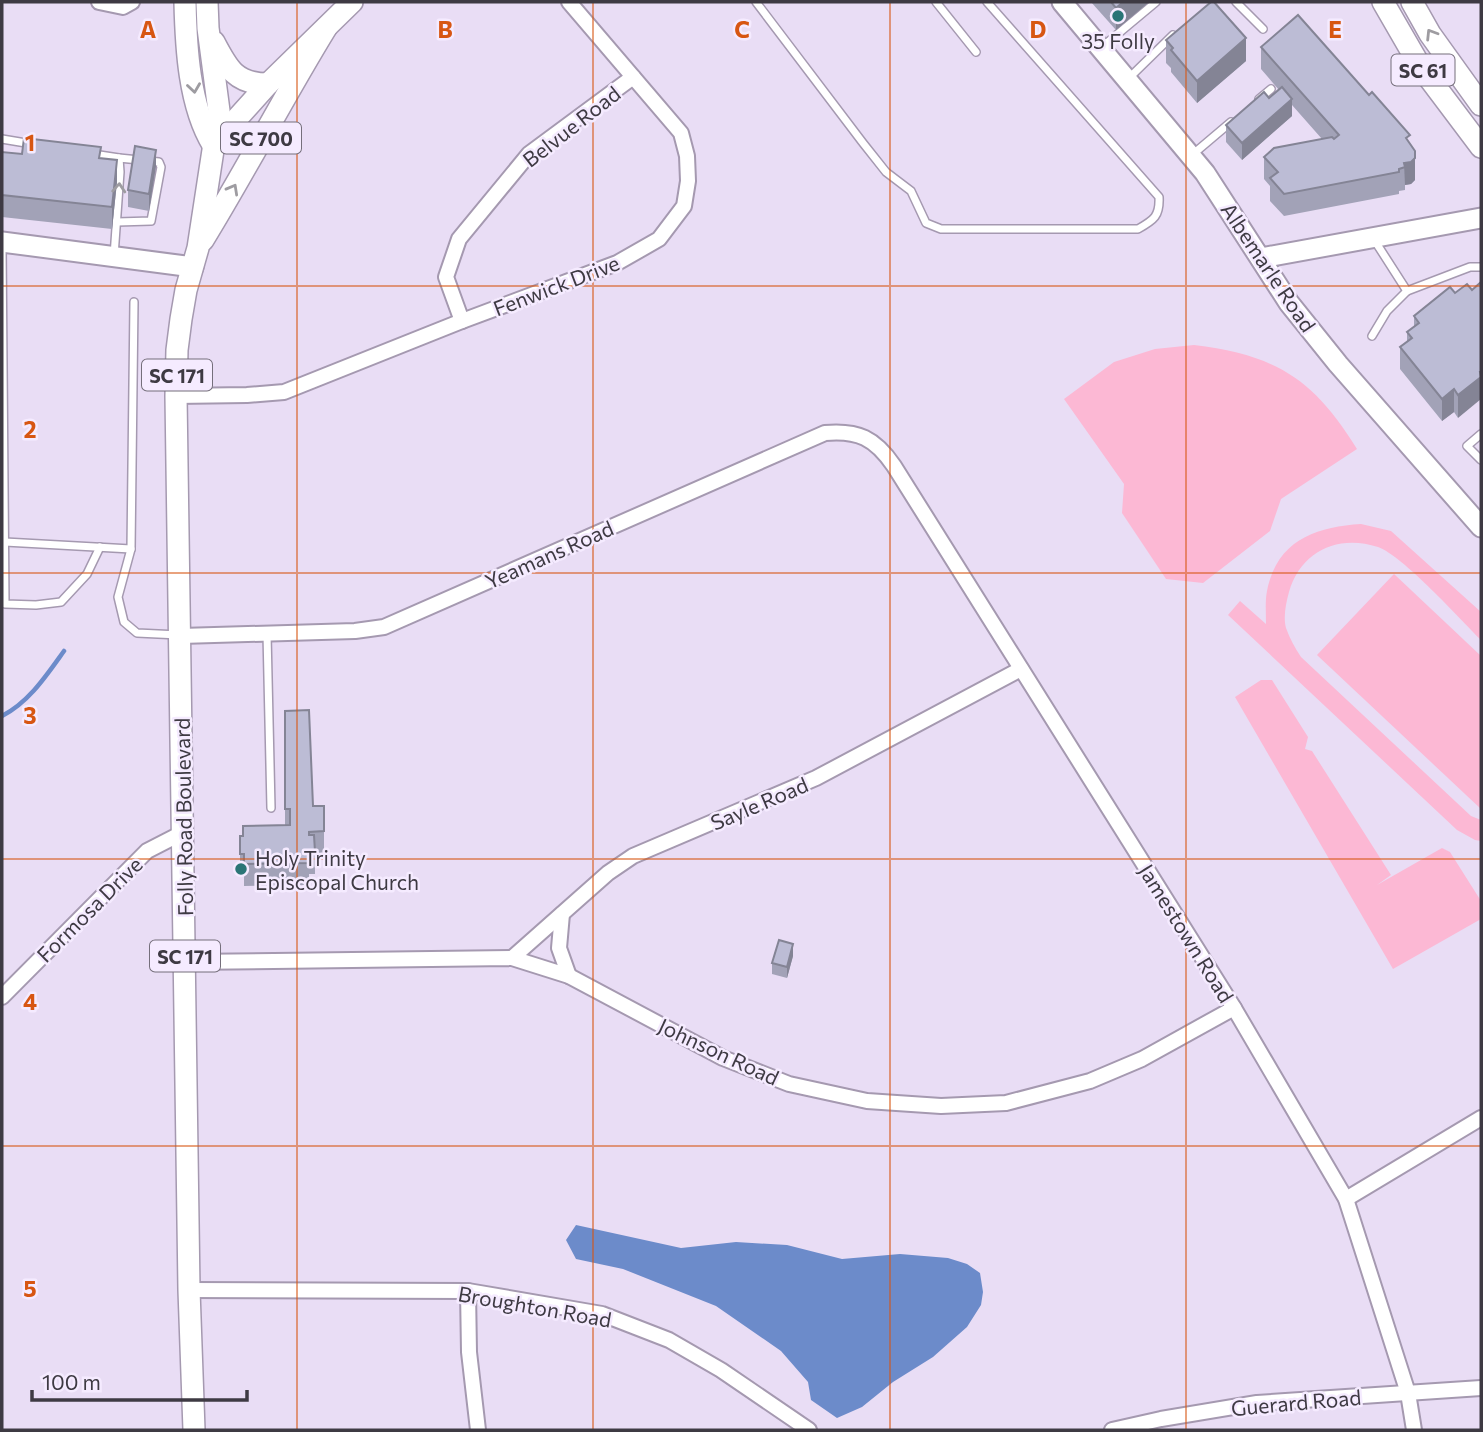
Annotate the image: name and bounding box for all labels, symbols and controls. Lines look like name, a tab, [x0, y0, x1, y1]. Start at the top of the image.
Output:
marker: 35 Folly	[1110, 8, 1126, 24]
text: A	[140, 15, 157, 43]
text: B	[437, 15, 453, 43]
text: C	[734, 15, 750, 43]
text: D	[1030, 15, 1047, 43]
text: E	[1328, 15, 1342, 43]
place label: 35 Folly	[1081, 28, 1155, 53]
one-way arrow	[1427, 29, 1440, 42]
road number: SC 61	[1392, 54, 1454, 86]
street label: Belvue Road	[517, 80, 625, 172]
one-way arrow	[186, 82, 201, 94]
road number: SC 700	[221, 122, 301, 154]
text: 1	[25, 128, 35, 156]
one-way arrow	[111, 183, 126, 194]
one-way arrow	[225, 184, 238, 197]
street label: Albemarle Road	[1217, 198, 1321, 336]
street label: Fenwick Drive	[489, 249, 623, 321]
road number: SC 171	[142, 360, 212, 390]
text: 2	[23, 415, 37, 443]
street label: Yeamans Road	[481, 515, 617, 593]
text: 3	[23, 701, 37, 729]
street label: Folly Road Boulevard	[169, 718, 197, 916]
street label: Sayle Road	[707, 771, 811, 835]
place label: Holy Trinity Episcopal Church	[255, 845, 419, 894]
street label: Formosa Drive	[31, 851, 147, 967]
street label: Jamestown Road	[1134, 859, 1240, 1007]
marker: Holy Trinity Episcopal Church	[233, 861, 249, 877]
road number: SC 171	[150, 940, 220, 972]
text: 4	[23, 987, 37, 1015]
street label: Johnson Road	[655, 1012, 783, 1090]
text: 5	[23, 1274, 37, 1302]
street label: Broughton Road	[456, 1280, 614, 1332]
scale bar	[32, 1358, 247, 1402]
text: 100 m	[42, 1369, 101, 1394]
street label: Guerard Road	[1230, 1384, 1362, 1420]

